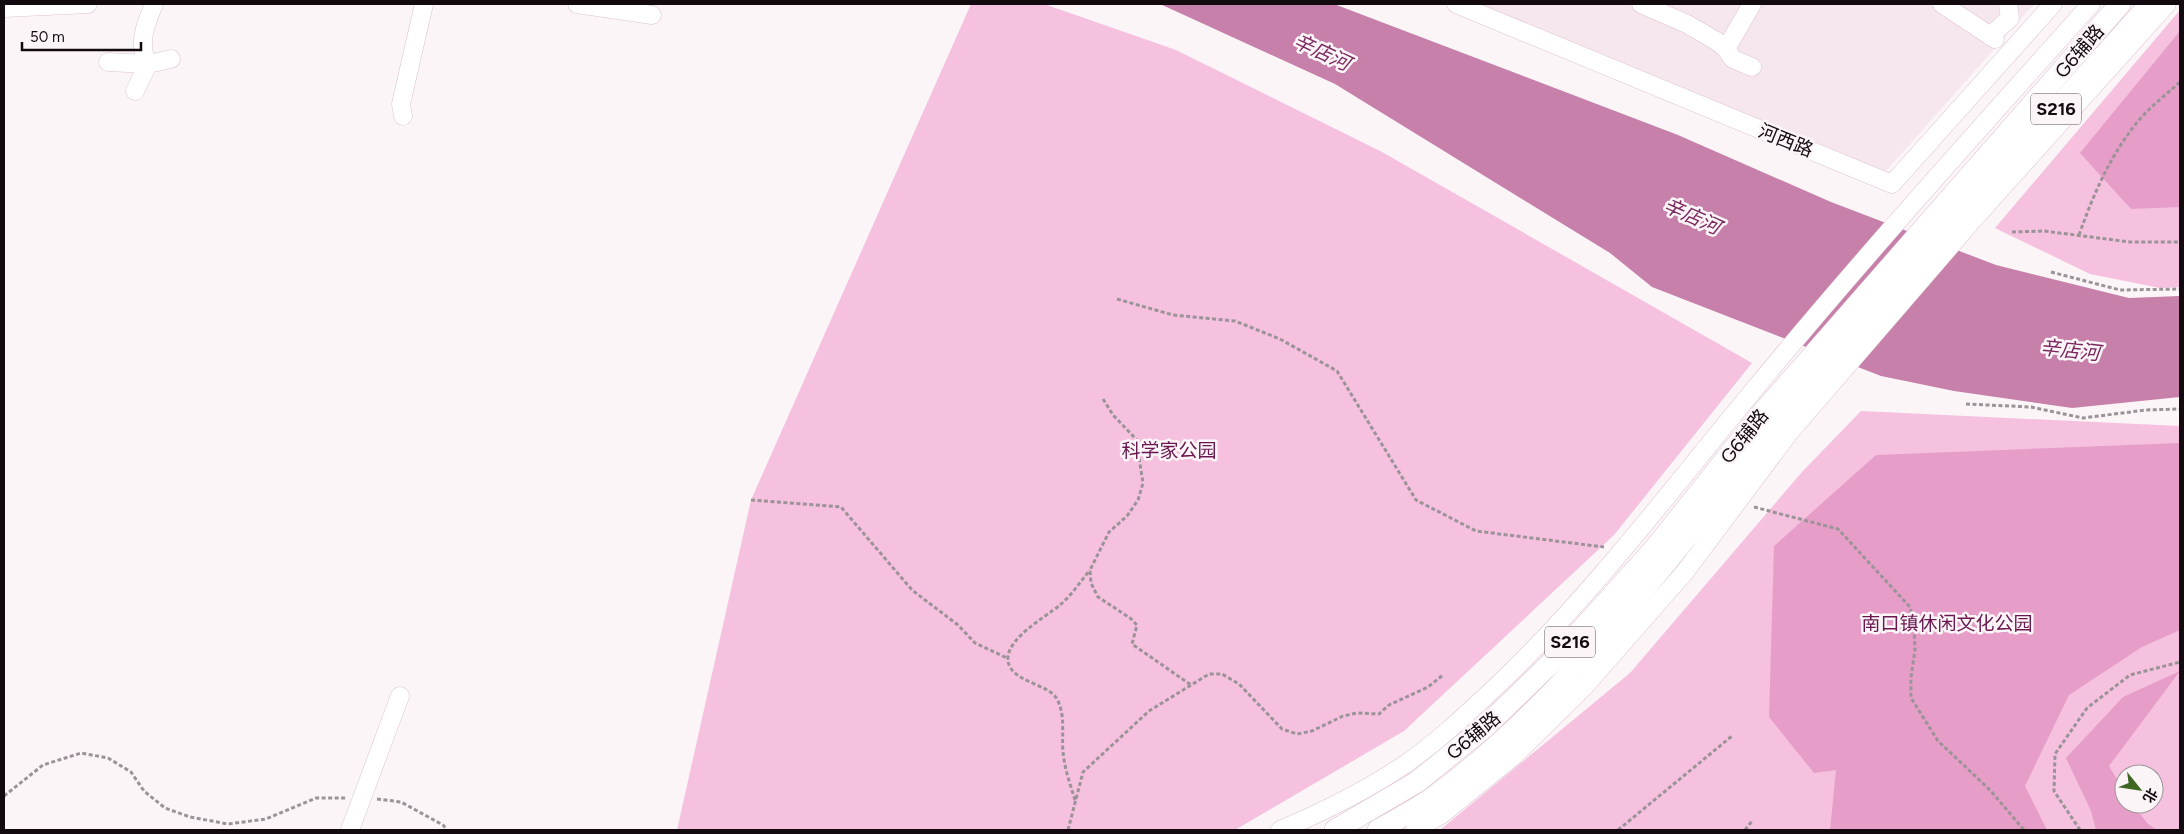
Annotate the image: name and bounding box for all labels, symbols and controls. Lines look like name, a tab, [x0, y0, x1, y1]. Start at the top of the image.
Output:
scale bar	[22, 20, 141, 52]
street label: G6辅路	[2050, 20, 2109, 83]
text: 50 m	[30, 28, 65, 46]
water label: 辛店河	[1290, 28, 1358, 77]
road number: S216	[2031, 94, 2081, 125]
street label: 河西路	[1755, 119, 1817, 162]
water label: 辛店河	[1660, 193, 1728, 241]
water label: 辛店河	[2039, 335, 2105, 365]
street label: G6辅路	[1716, 405, 1773, 468]
park label: 科学家公园	[1121, 439, 1217, 462]
park label: 南口镇休闲文化公园	[1861, 612, 2033, 635]
road number: S216	[1545, 626, 1595, 658]
street label: G6辅路	[1442, 706, 1505, 765]
north arrow	[2114, 764, 2164, 814]
text: 北	[2139, 785, 2161, 806]

